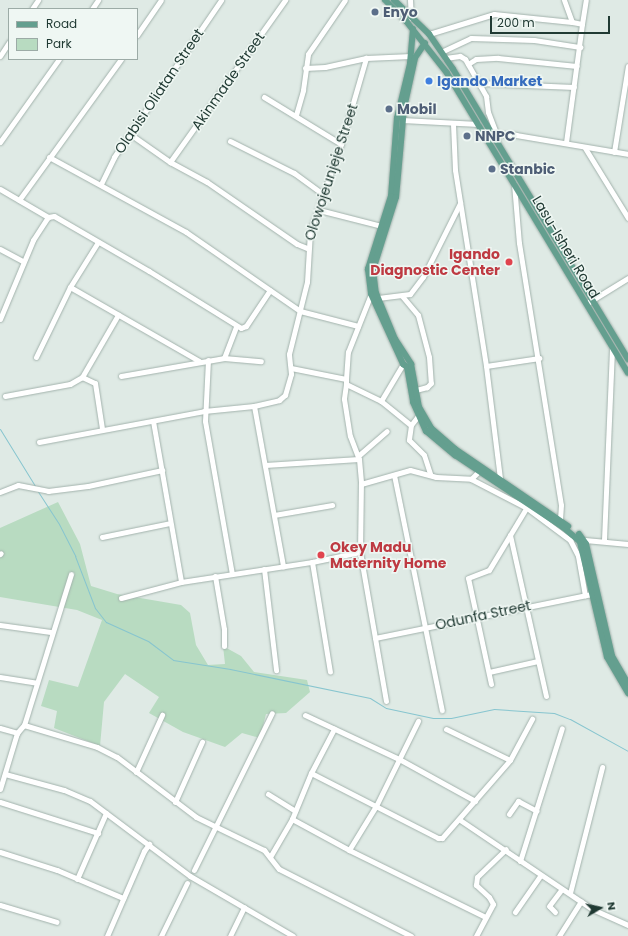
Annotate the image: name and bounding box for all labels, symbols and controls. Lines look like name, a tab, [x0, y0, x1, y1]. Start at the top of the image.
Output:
place label: Enyo	[383, 4, 418, 20]
marker: Enyo	[370, 7, 380, 17]
legend	[8, 8, 138, 60]
scale bar	[492, 8, 612, 34]
text: 200 m	[497, 14, 535, 31]
text: Road	[46, 15, 77, 32]
street label: Olabisi Oliatan Street	[111, 25, 207, 157]
street label: Akinmade Street	[188, 29, 268, 133]
text: Park	[46, 35, 72, 52]
place label: Igando Market	[437, 73, 542, 89]
marker: Igando Market	[424, 76, 434, 86]
street label: Olowojeunjeje Street	[301, 101, 361, 243]
place label: Mobil	[397, 101, 437, 117]
marker: Mobil	[384, 104, 394, 114]
place label: NNPC	[475, 128, 515, 144]
marker: NNPC	[462, 131, 472, 141]
place label: Stanbic	[500, 161, 555, 177]
marker: Stanbic	[487, 164, 497, 174]
street label: Lasu-Isheri Road	[529, 193, 603, 301]
place label: Igando Diagnostic Center	[370, 246, 500, 278]
marker: Igando Diagnostic Center	[503, 256, 515, 268]
place label: Okey Madu Maternity Home	[330, 539, 446, 572]
marker: Okey Madu Maternity Home	[315, 549, 327, 561]
street label: Odunfa Street	[434, 597, 532, 633]
north arrow	[580, 888, 620, 928]
text: N	[603, 901, 620, 911]

